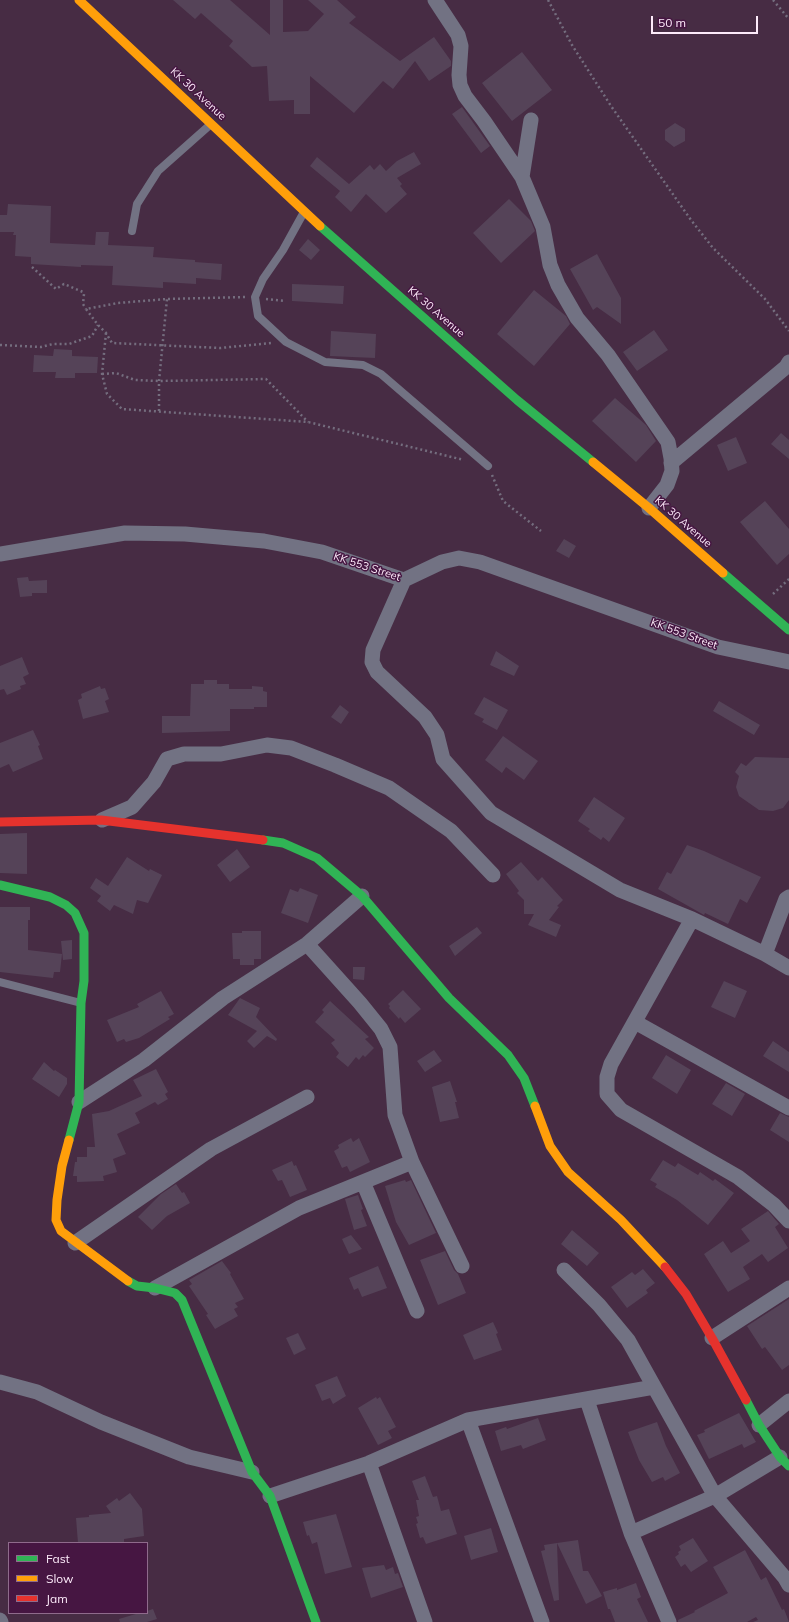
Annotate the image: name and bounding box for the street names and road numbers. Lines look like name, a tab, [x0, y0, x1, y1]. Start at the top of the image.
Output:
street label: KK 30 Avenue	[167, 65, 229, 123]
street label: KK 30 Avenue	[405, 284, 467, 340]
street label: KK 30 Avenue	[652, 494, 714, 550]
street label: KK 553 Street	[332, 550, 402, 584]
street label: KK 553 Street	[649, 616, 719, 652]

